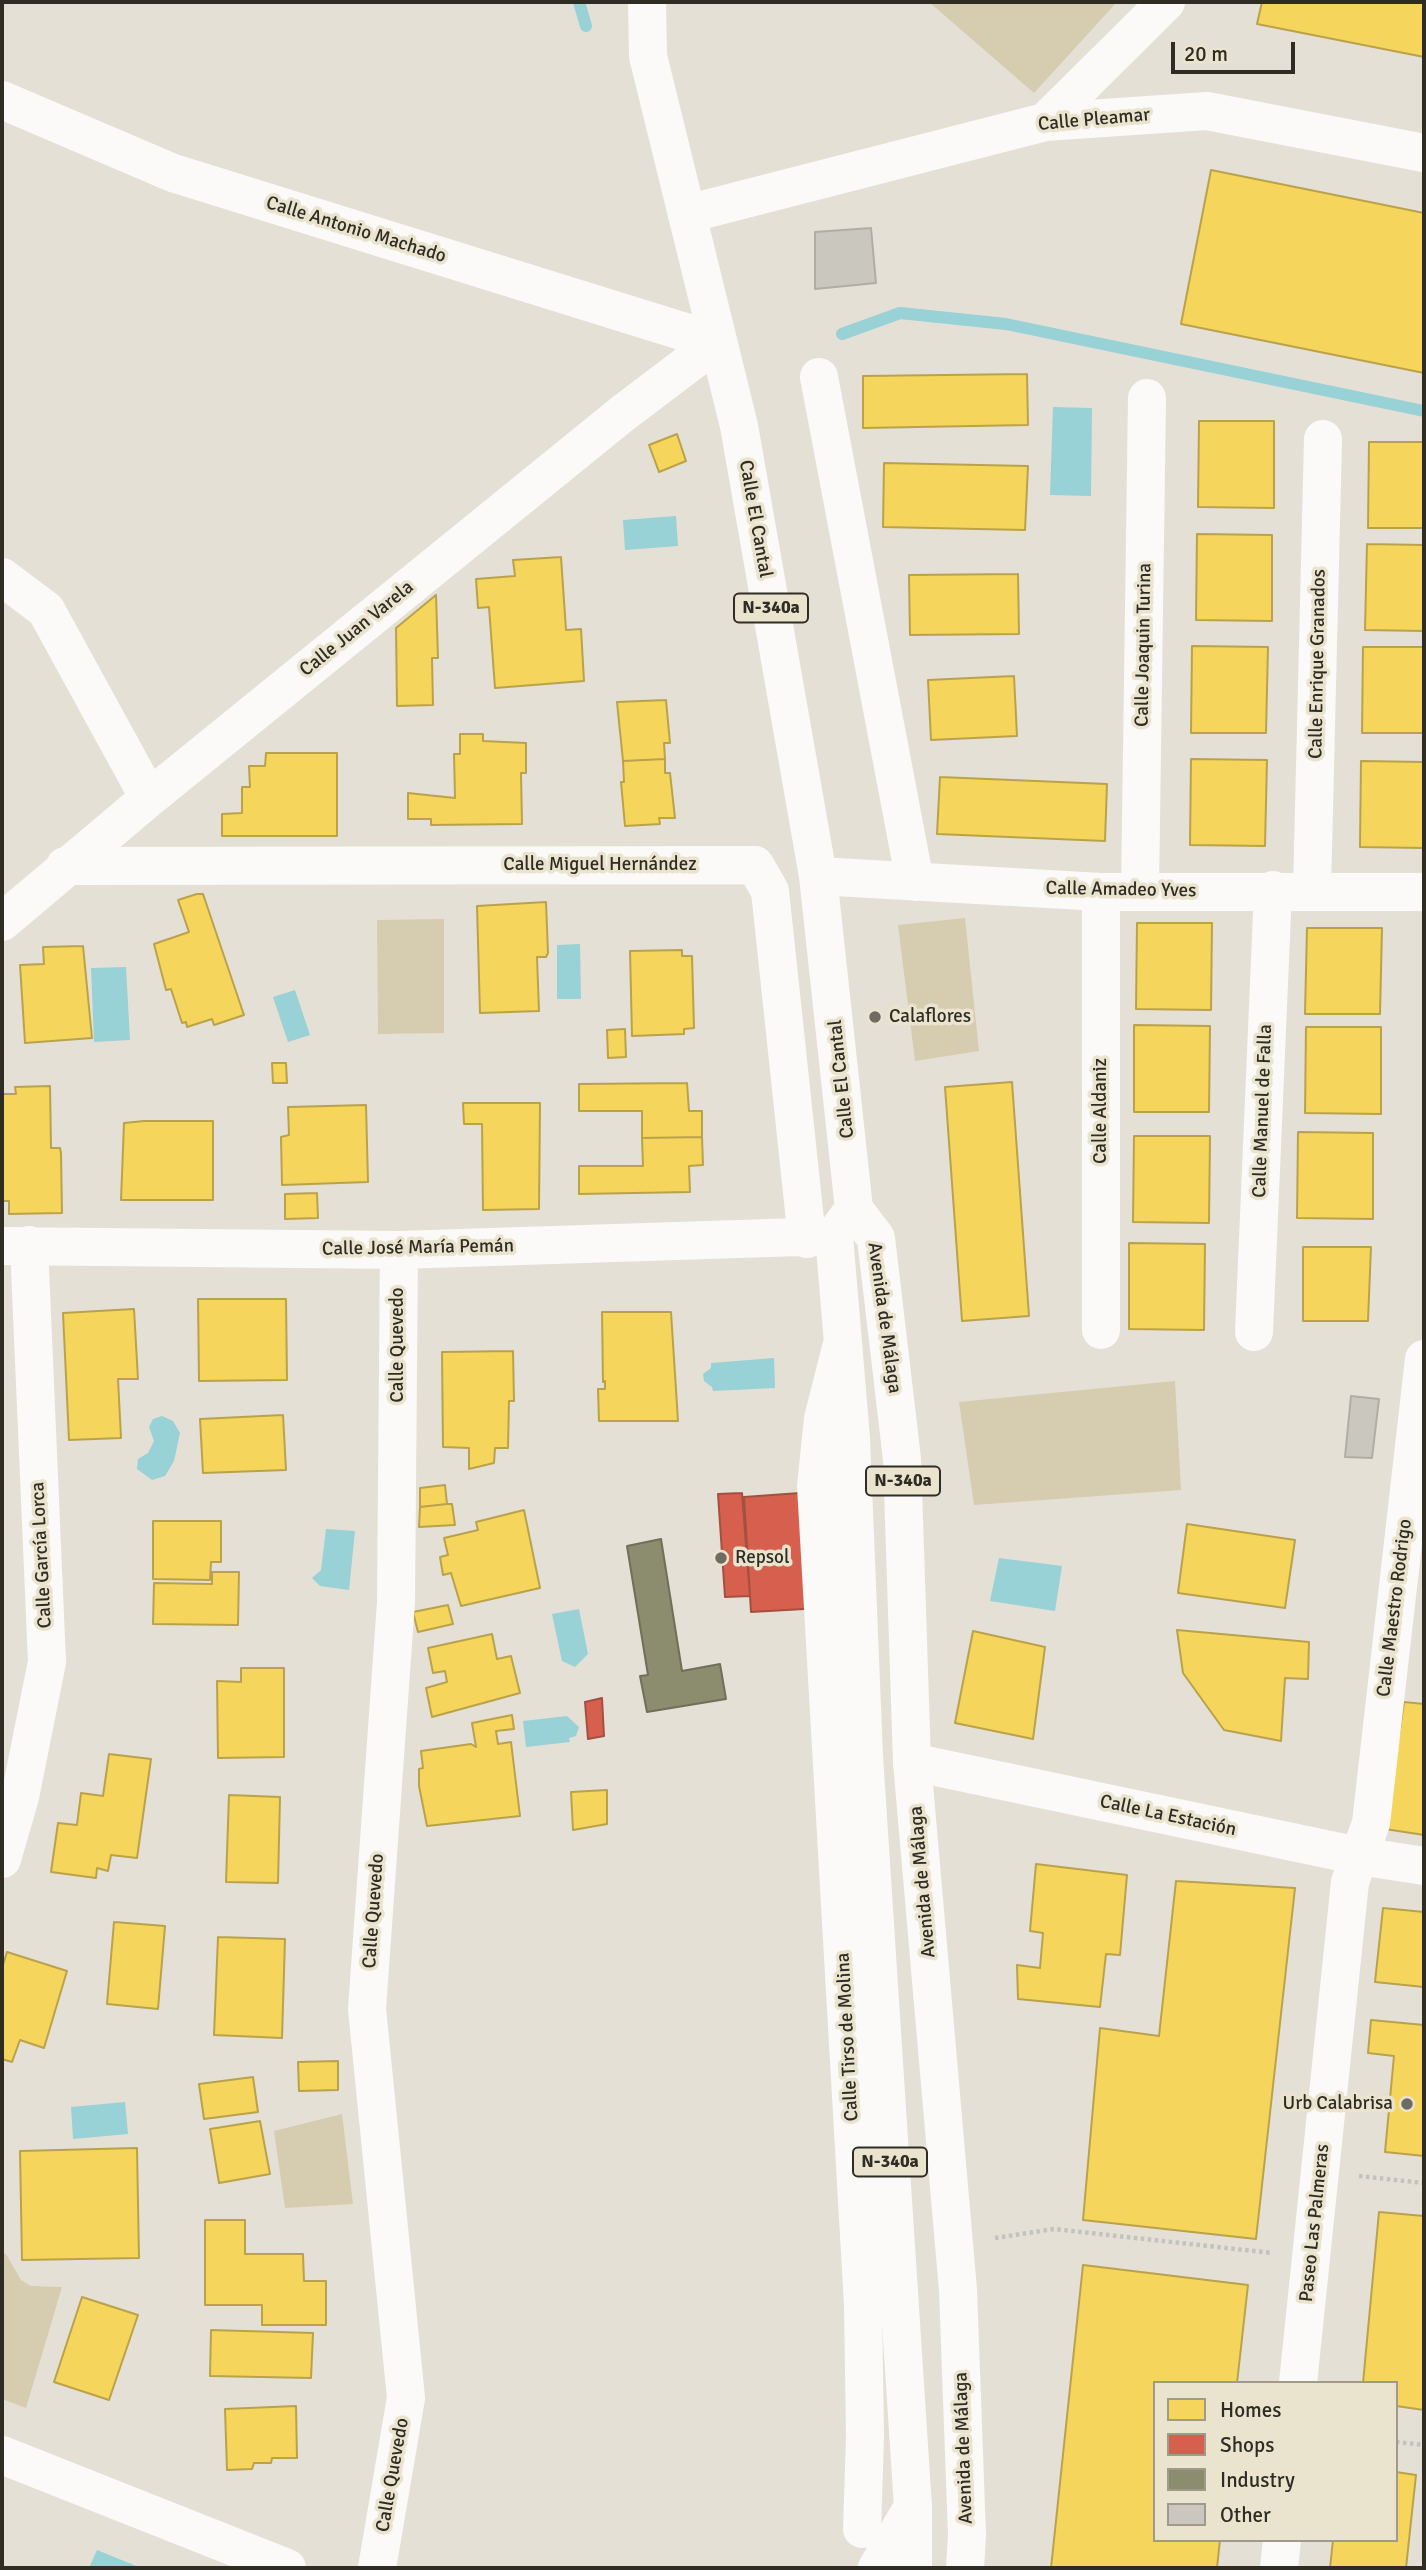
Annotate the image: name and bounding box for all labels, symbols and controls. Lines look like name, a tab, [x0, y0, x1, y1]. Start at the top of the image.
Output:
scale bar	[1174, 28, 1298, 72]
text: 20 m	[1184, 41, 1228, 67]
street label: Calle Pleamar	[1037, 104, 1151, 136]
street label: Calle Antonio Machado	[263, 192, 449, 268]
street label: Calle El Cantal	[733, 458, 777, 580]
street label: Calle Joaquin Turina	[1131, 563, 1157, 727]
street label: Calle Enrique Granados	[1305, 569, 1331, 759]
street label: Calle Juan Varela	[296, 576, 418, 682]
road number: N-340a	[734, 594, 808, 622]
street label: Calle Miguel Hernández	[503, 854, 697, 876]
street label: Calle Amadeo Yves	[1045, 877, 1197, 903]
place label: Calaflores	[889, 1006, 971, 1028]
marker: Calaflores	[867, 1009, 883, 1025]
street label: Calle El Cantal	[824, 1019, 860, 1139]
street label: Calle Manuel de Falla	[1249, 1024, 1277, 1198]
street label: Calle Aldaniz	[1090, 1058, 1112, 1164]
street label: Calle José María Pemán	[322, 1235, 514, 1261]
street label: Avenida de Málaga	[862, 1241, 906, 1395]
street label: Calle Quevedo	[387, 1287, 409, 1403]
road number: N-340a	[866, 1466, 940, 1496]
street label: Calle García Lorca	[27, 1481, 57, 1629]
street label: Calle Maestro Rodrigo	[1373, 1518, 1417, 1698]
place label: Repsol	[735, 1547, 790, 1569]
marker: Repsol	[713, 1550, 729, 1566]
street label: Calle La Estación	[1098, 1790, 1238, 1842]
street label: Avenida de Málaga	[905, 1805, 941, 1959]
street label: Calle Quevedo	[359, 1853, 389, 1969]
street label: Calle Tirso de Molina	[832, 1952, 864, 2122]
place label: Urb Calabrisa	[1282, 2093, 1393, 2115]
marker: Urb Calabrisa	[1399, 2096, 1415, 2112]
street label: Paseo Las Palmeras	[1295, 2143, 1335, 2303]
road number: N-340a	[853, 2148, 927, 2176]
street label: Avenida de Málaga	[950, 2372, 978, 2524]
legend	[1153, 2381, 1398, 2542]
text: Homes	[1220, 2397, 1282, 2423]
street label: Calle Quevedo	[372, 2416, 414, 2534]
text: Shops	[1220, 2432, 1274, 2458]
text: Industry	[1220, 2467, 1295, 2493]
text: Other	[1220, 2502, 1271, 2528]

